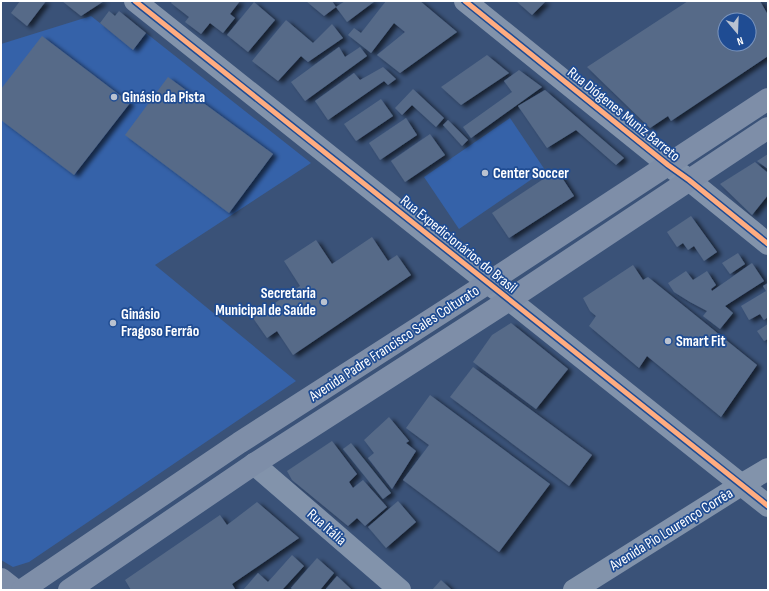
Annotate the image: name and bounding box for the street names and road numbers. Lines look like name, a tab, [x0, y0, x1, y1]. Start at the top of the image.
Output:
street label: Rua Diógenes Muniz Barreto	[563, 63, 684, 166]
street label: Rua Expedicionários do Brasil	[396, 191, 521, 297]
street label: Avenida Padre Francisco Sales Colturato	[305, 281, 483, 406]
street label: Avenida Pio Lourenço Corrêa	[605, 484, 737, 576]
street label: Rua Itália	[303, 505, 351, 550]

